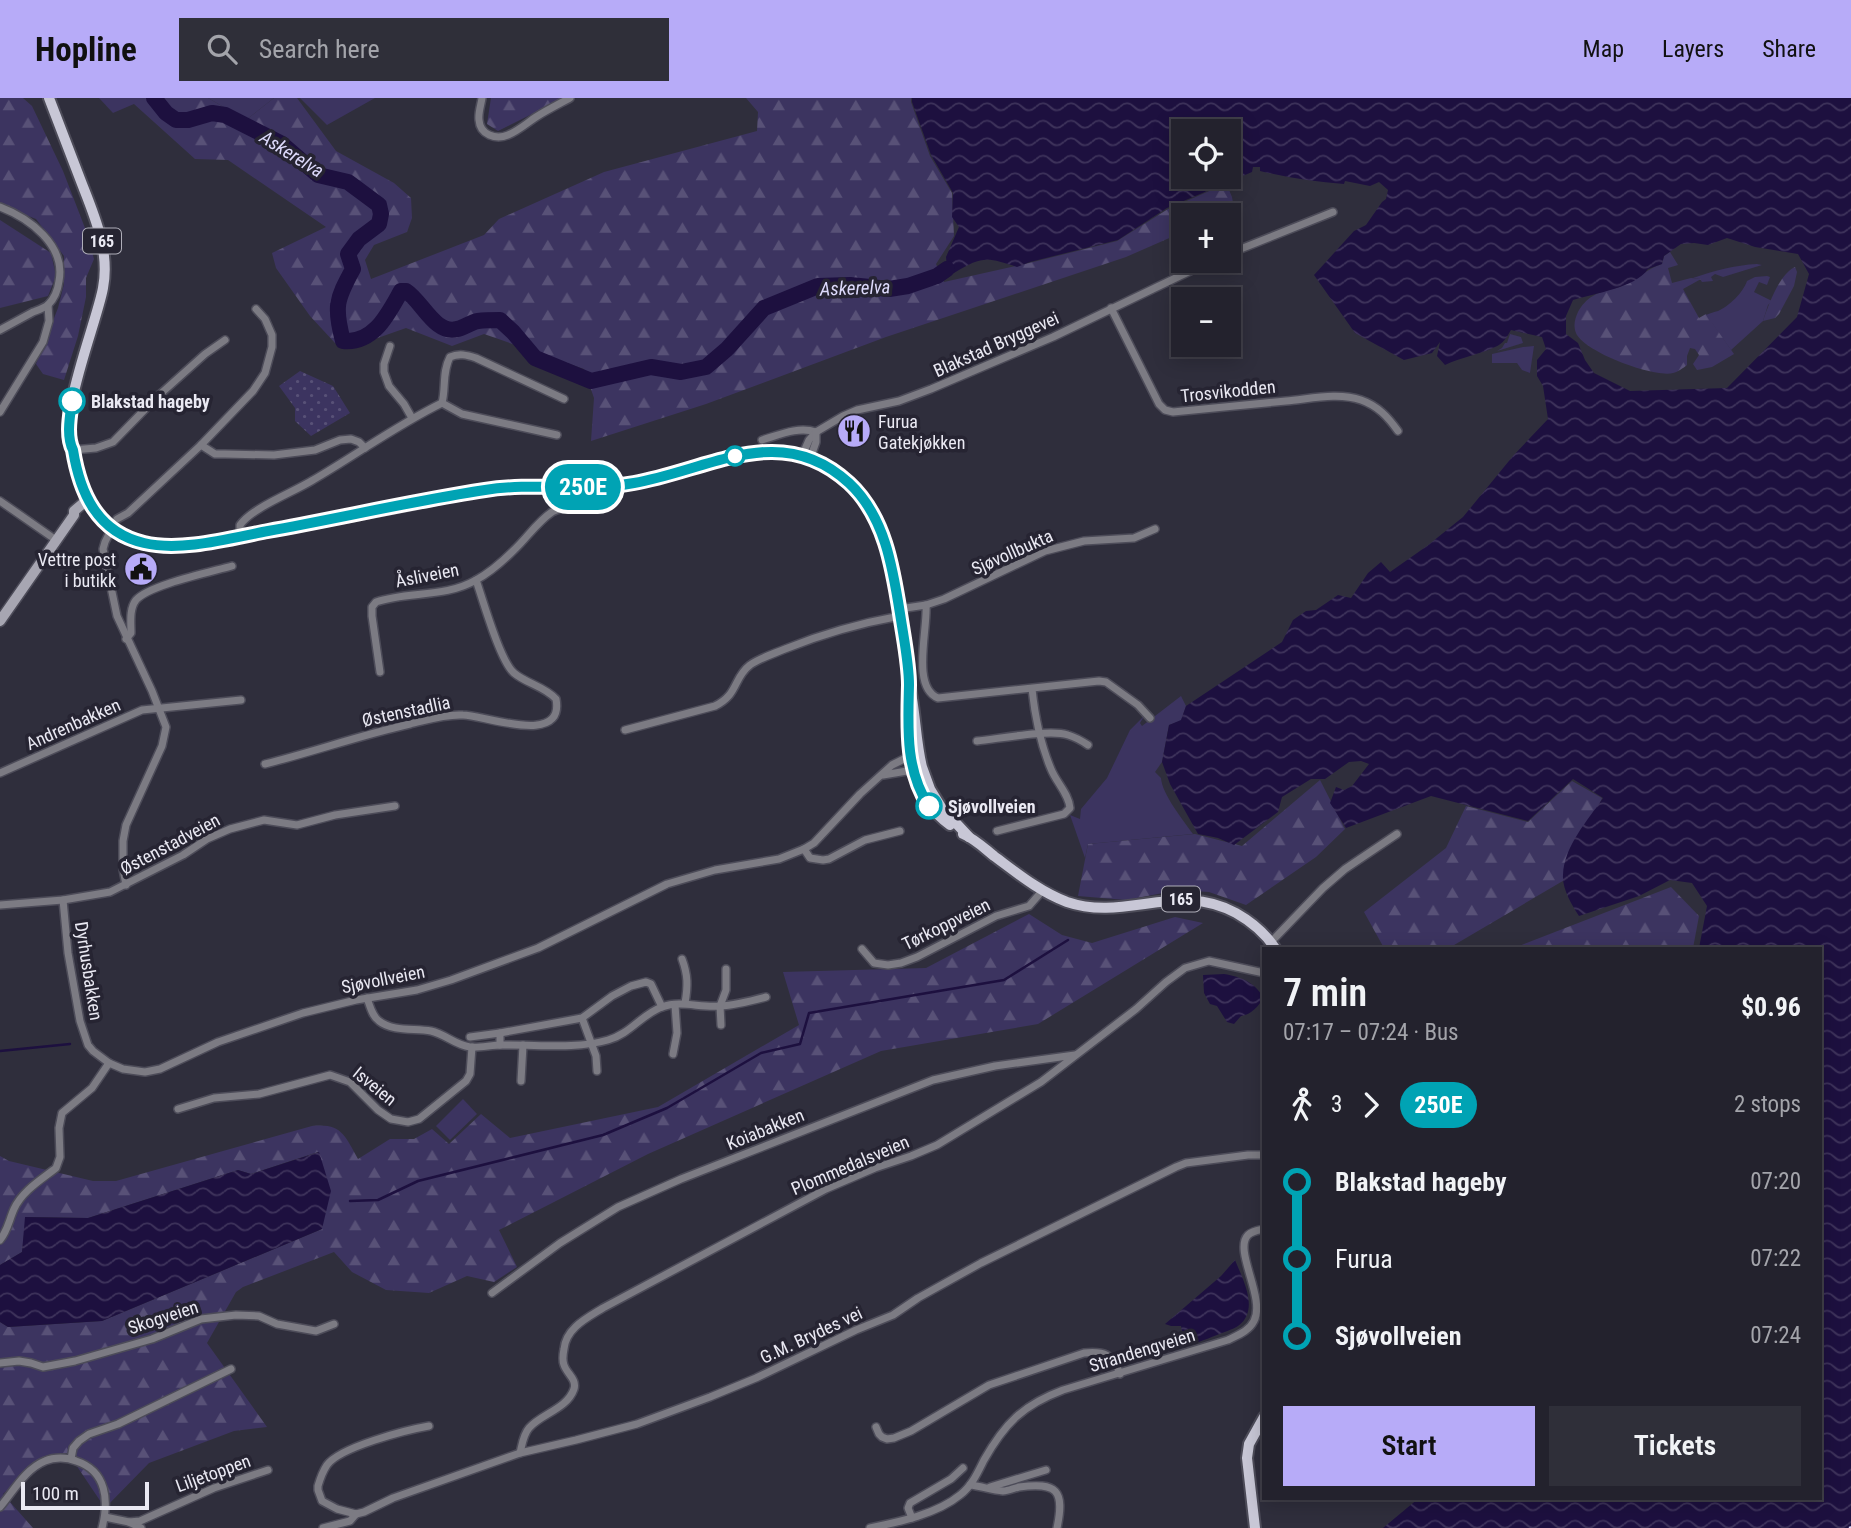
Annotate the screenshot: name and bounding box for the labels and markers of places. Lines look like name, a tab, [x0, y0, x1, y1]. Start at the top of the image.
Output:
marker: Blakstad hageby	[59, 388, 85, 414]
place label: Blakstad hageby	[91, 391, 210, 412]
place label: Furua Gatekjøkken	[878, 411, 965, 453]
restaurant icon: Furua Gatekjøkken	[835, 412, 873, 450]
unlabelled marker	[725, 446, 745, 466]
place label: Vettre post i butikk	[38, 549, 116, 591]
public building icon: Vettre post i butikk	[122, 550, 160, 588]
marker: Sjøvollveien	[916, 793, 942, 819]
place label: Sjøvollveien	[948, 796, 1036, 817]

